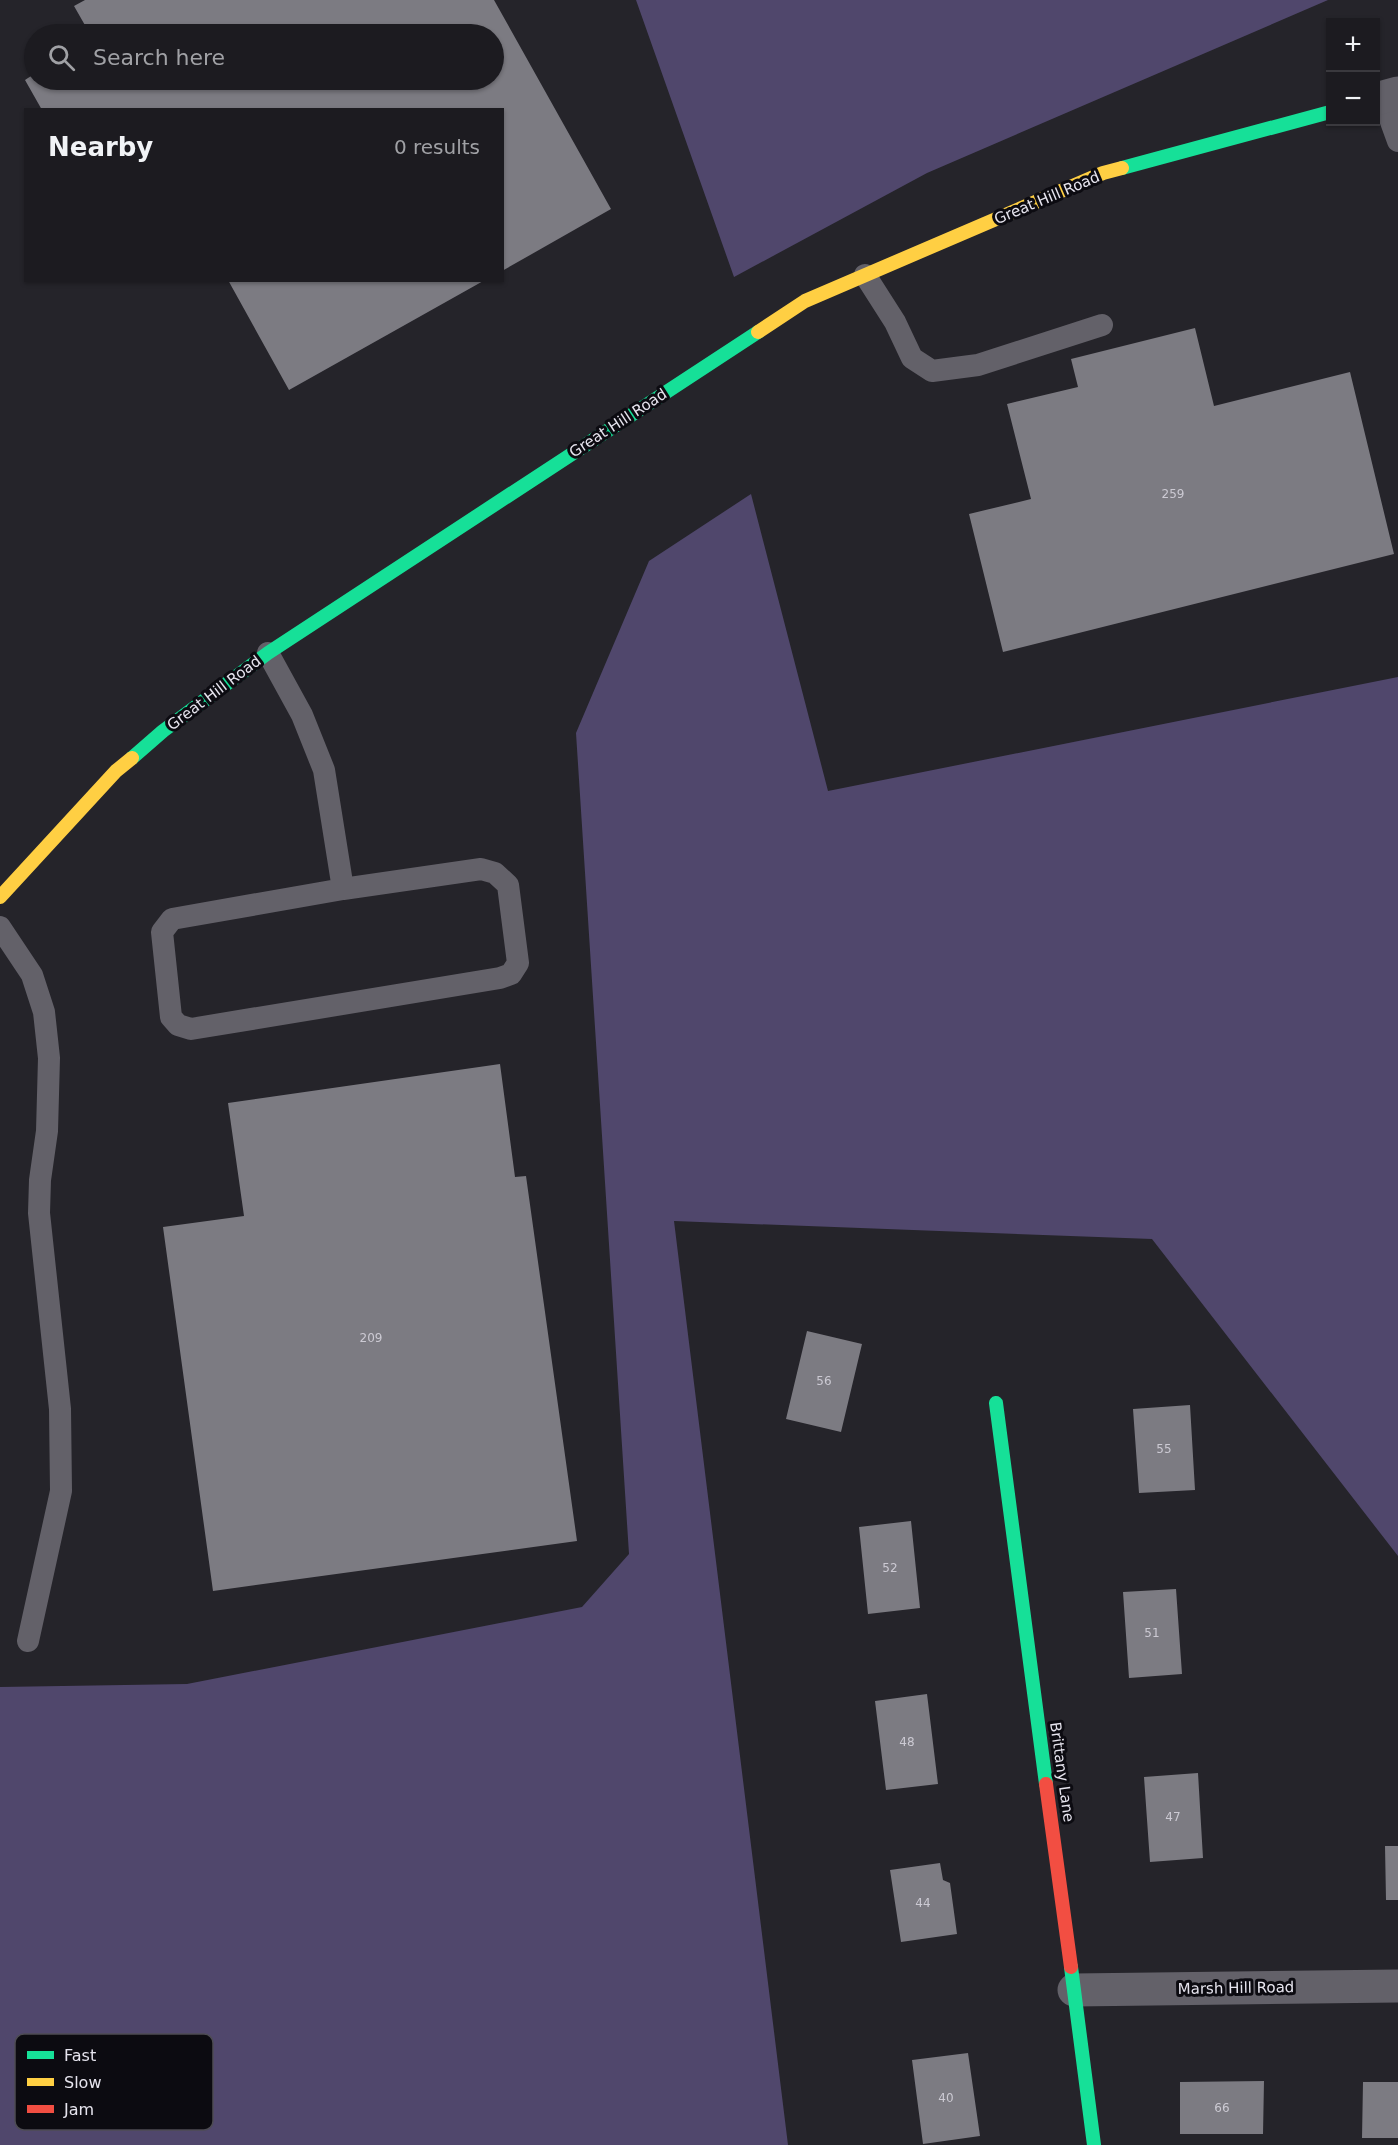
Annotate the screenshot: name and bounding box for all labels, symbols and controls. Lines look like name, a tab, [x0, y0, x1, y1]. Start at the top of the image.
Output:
map controls	[1326, 18, 1380, 126]
button: +	[1326, 18, 1380, 72]
search box	[24, 24, 504, 90]
icon: search	[45, 41, 78, 74]
text: Search here	[93, 45, 225, 70]
button: −	[1326, 72, 1380, 126]
text: Nearby	[48, 132, 153, 162]
text: 0 results	[394, 135, 480, 159]
street label: Great Hill Road	[992, 168, 1102, 228]
street label: Great Hill Road	[566, 385, 670, 461]
house number: 259	[1162, 487, 1184, 501]
street label: Great Hill Road	[164, 652, 264, 734]
house number: 209	[360, 1331, 382, 1345]
house number: 56	[816, 1374, 832, 1388]
house number: 55	[1156, 1442, 1172, 1456]
house number: 52	[882, 1561, 898, 1575]
house number: 51	[1144, 1626, 1160, 1640]
street label: Brittany Lane	[1046, 1721, 1078, 1823]
house number: 48	[899, 1735, 915, 1749]
house number: 47	[1165, 1810, 1181, 1824]
house number: 44	[915, 1896, 931, 1910]
street label: Marsh Hill Road	[1178, 1978, 1294, 1998]
legend	[15, 2034, 213, 2130]
text: Fast	[64, 2046, 96, 2065]
text: Slow	[64, 2073, 101, 2092]
house number: 40	[938, 2091, 954, 2105]
text: Jam	[63, 2100, 94, 2119]
house number: 66	[1214, 2101, 1230, 2115]

